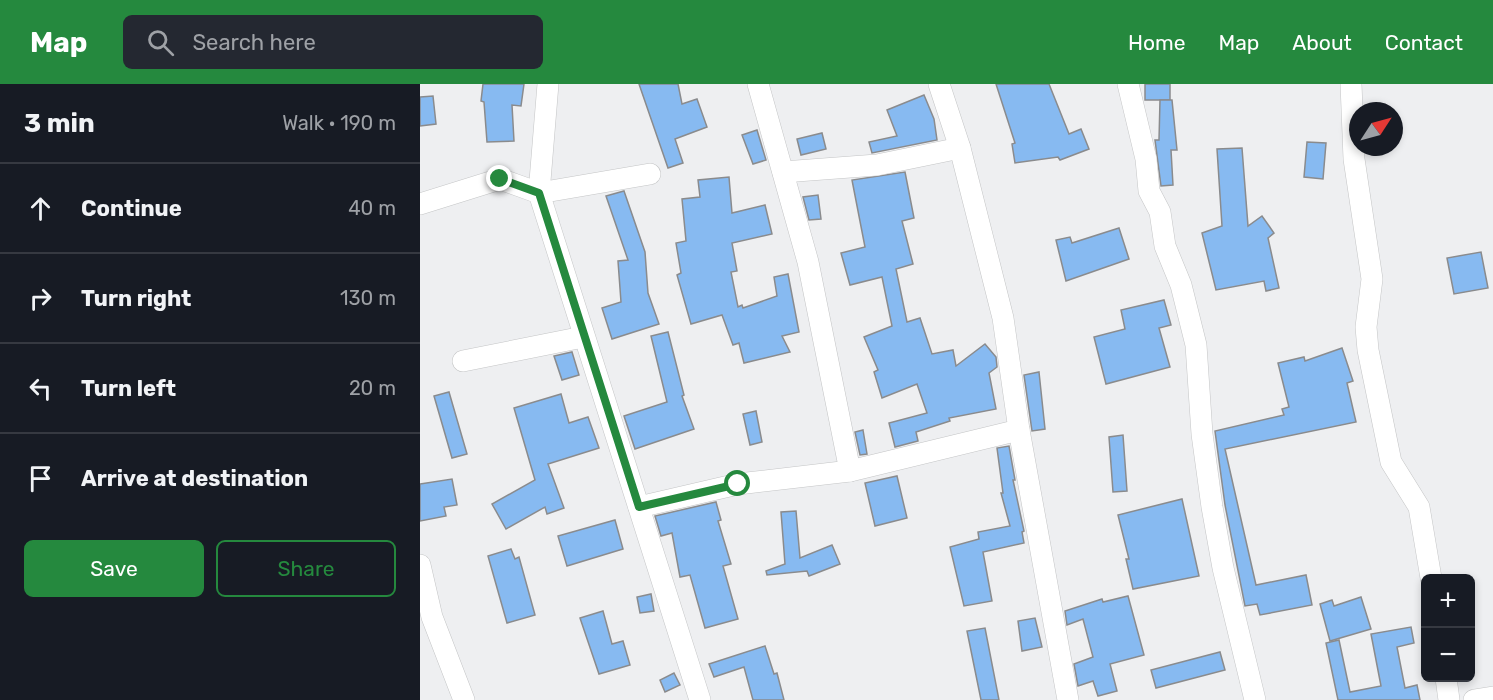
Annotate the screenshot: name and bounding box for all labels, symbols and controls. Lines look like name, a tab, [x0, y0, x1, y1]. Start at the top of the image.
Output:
search box	[123, 15, 543, 69]
text: Map	[30, 26, 87, 59]
icon: search	[144, 26, 177, 59]
text: Search here	[192, 29, 316, 56]
text: Home	[1128, 30, 1185, 55]
text: Map	[1218, 30, 1259, 55]
text: About	[1292, 30, 1352, 55]
text: Contact	[1385, 30, 1463, 55]
north arrow	[1349, 102, 1403, 156]
text: 3 min	[24, 108, 95, 139]
text: Walk · 190 m	[282, 111, 396, 135]
route end	[486, 165, 512, 191]
icon: ahead	[24, 192, 57, 225]
text: Continue	[81, 195, 182, 222]
text: 40 m	[348, 196, 396, 220]
icon: right	[24, 282, 57, 315]
text: Turn right	[81, 285, 191, 312]
text: 130 m	[340, 286, 396, 310]
icon: left	[24, 372, 57, 405]
text: Turn left	[81, 375, 176, 402]
text: 20 m	[349, 376, 396, 400]
icon: arrive	[24, 462, 57, 495]
text: Arrive at destination	[81, 465, 308, 492]
route start	[724, 470, 750, 496]
button: Save	[24, 540, 204, 597]
button: Share	[216, 540, 396, 597]
map controls	[1421, 574, 1475, 682]
button: +	[1421, 574, 1475, 628]
button: −	[1421, 628, 1475, 682]

